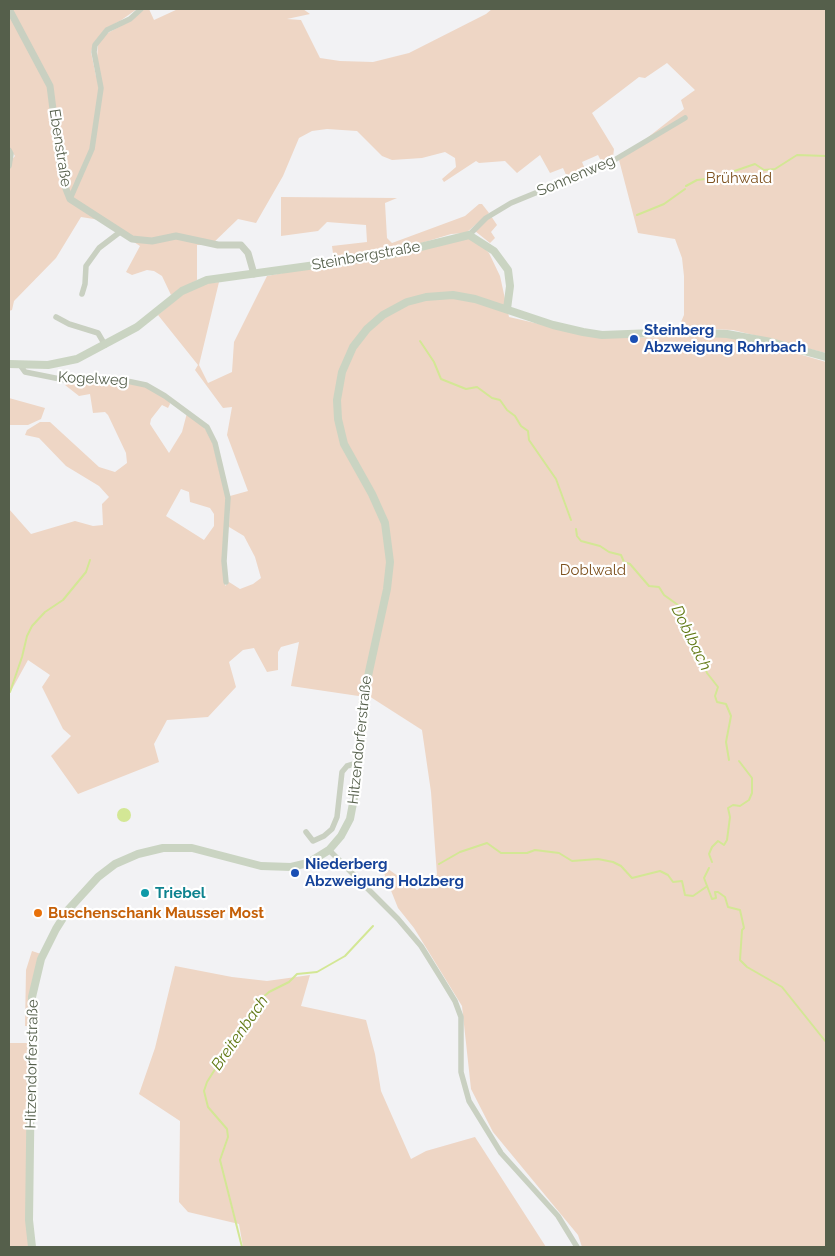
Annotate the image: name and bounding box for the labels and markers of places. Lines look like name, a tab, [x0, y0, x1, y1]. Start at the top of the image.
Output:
place label: Steinberg Abzweigung Rohrbach	[644, 321, 806, 356]
marker: Steinberg Abzweigung Rohrbach	[628, 333, 640, 345]
place label: Niederberg Abzweigung Holzberg	[305, 855, 464, 890]
marker: Niederberg Abzweigung Holzberg	[289, 867, 301, 879]
place label: Triebel	[155, 884, 205, 902]
marker: Triebel	[139, 887, 151, 899]
place label: Buschenschank Mausser Most	[48, 904, 264, 922]
marker: Buschenschank Mausser Most	[32, 907, 44, 919]

